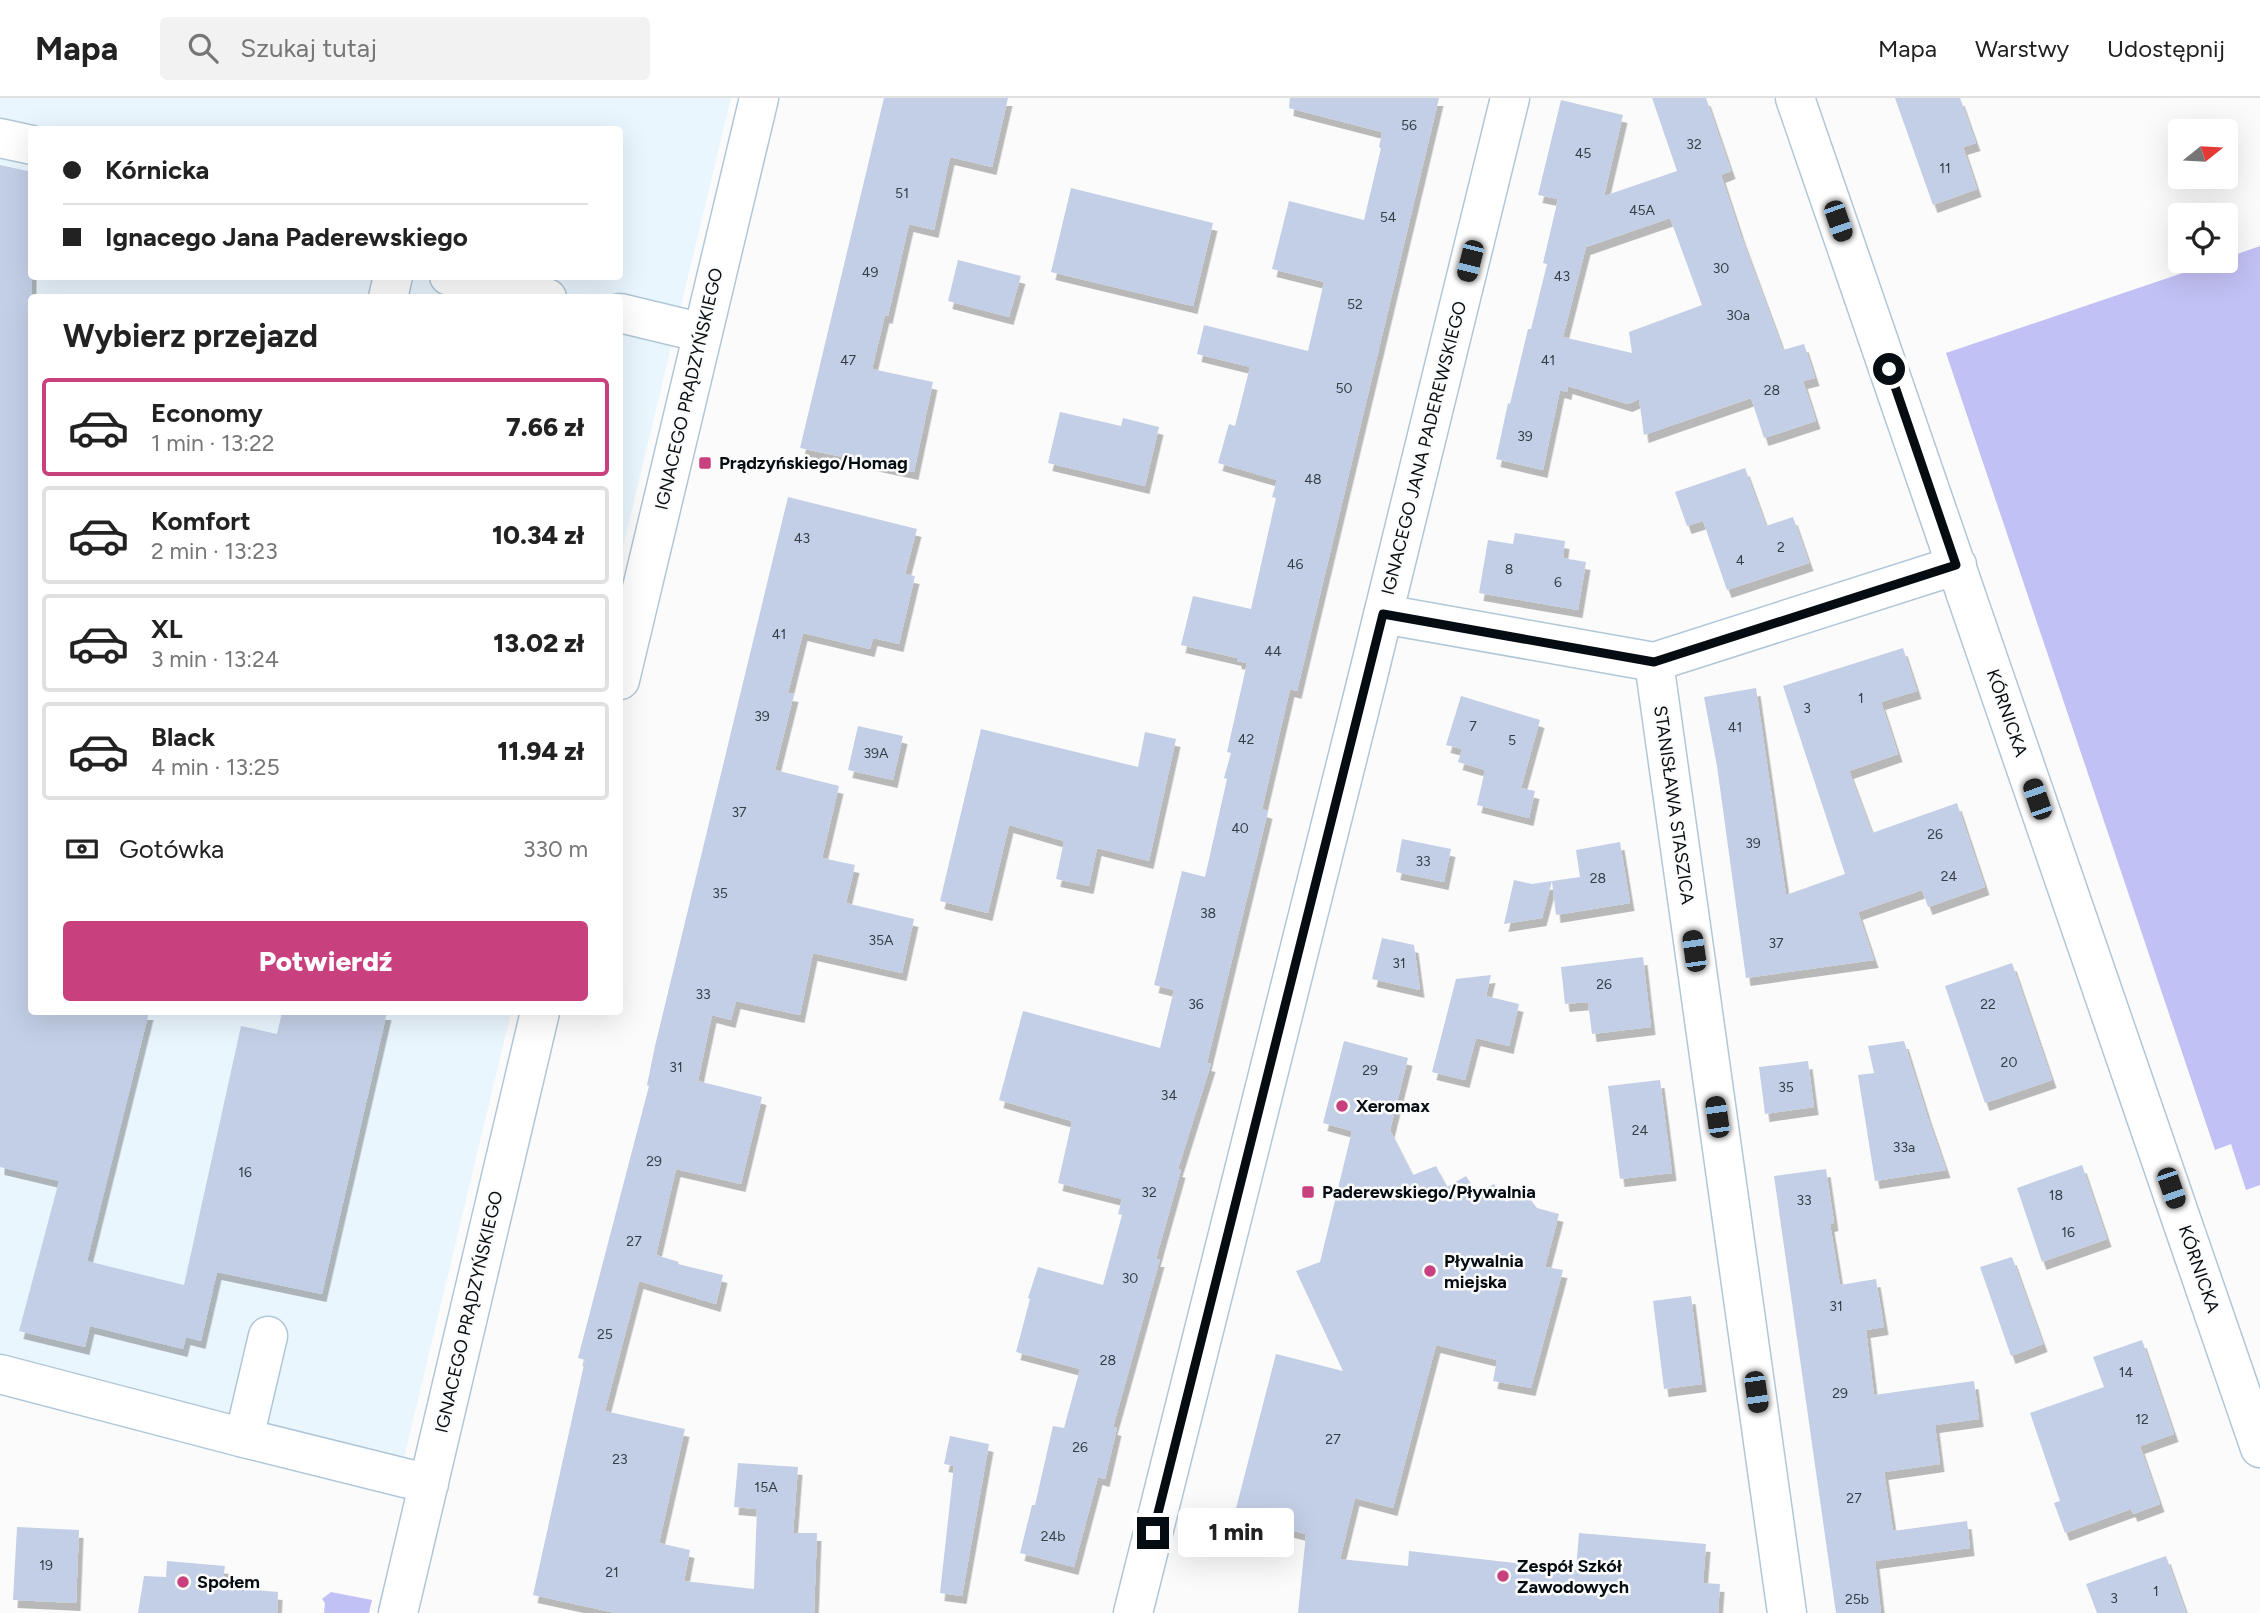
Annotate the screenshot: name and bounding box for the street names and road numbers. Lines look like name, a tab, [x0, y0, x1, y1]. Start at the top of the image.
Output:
street label: IGNACEGO PRĄDZYŃSKIEGO	[650, 266, 728, 512]
street label: IGNACEGO JANA PADEREWSKIEGO	[1377, 299, 1471, 597]
street label: KÓRNICKA	[1982, 666, 2032, 760]
street label: STANISŁAWA STASZICA	[1649, 704, 1699, 906]
street label: IGNACEGO PRĄDZYŃSKIEGO	[430, 1189, 508, 1435]
street label: KÓRNICKA	[2174, 1222, 2224, 1316]

